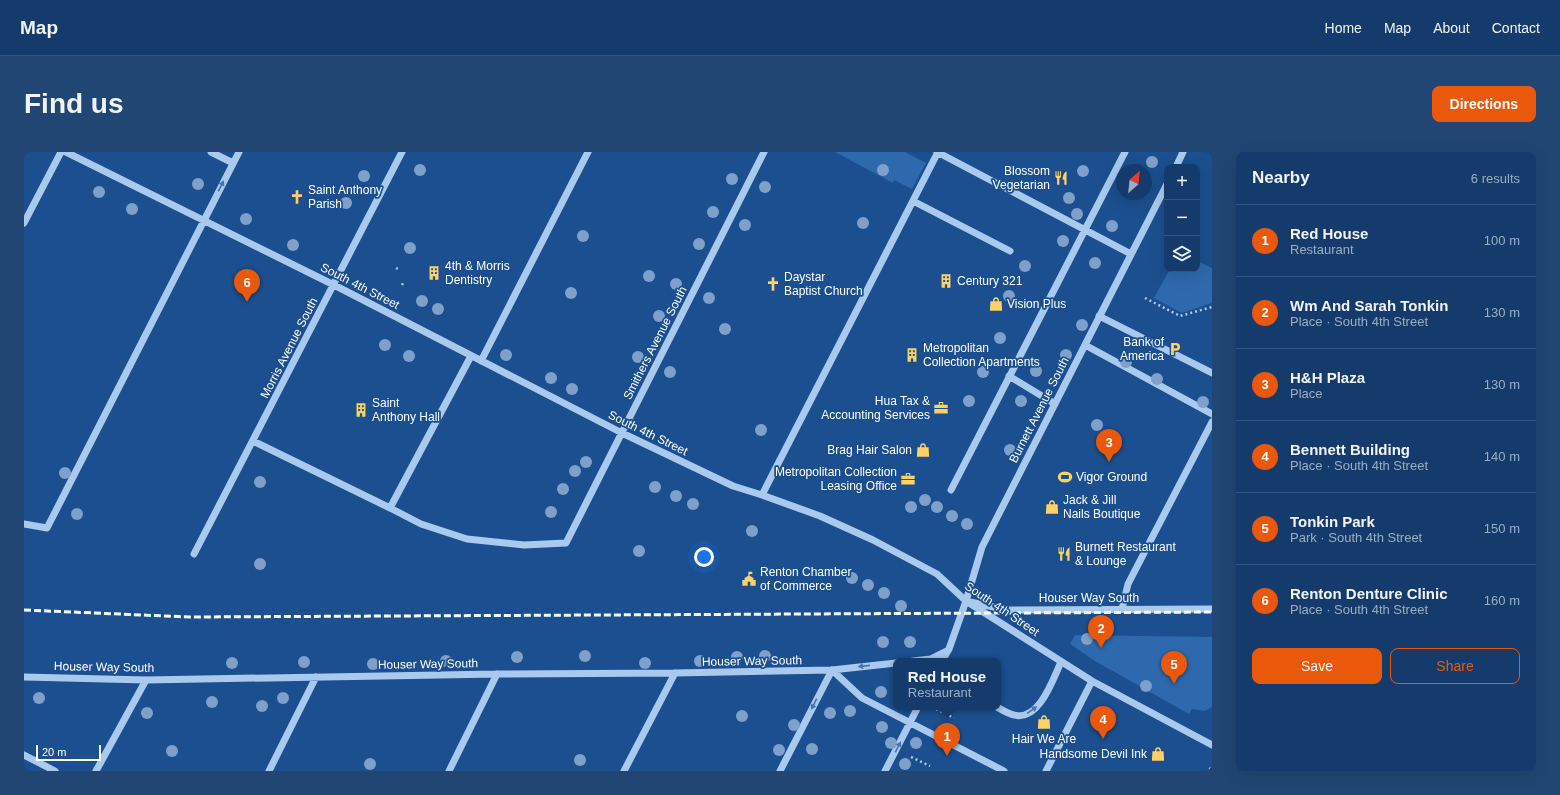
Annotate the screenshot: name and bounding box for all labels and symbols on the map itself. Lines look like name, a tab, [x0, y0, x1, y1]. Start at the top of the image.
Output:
place label: Blossom Vegetarian	[993, 164, 1050, 192]
north arrow	[1116, 164, 1152, 200]
restaurant icon: Blossom Vegetarian	[1053, 170, 1069, 186]
one-way arrow	[218, 181, 225, 192]
place label: Saint Anthony Parish	[308, 183, 382, 211]
church icon: Saint Anthony Parish	[289, 189, 305, 205]
place label: 4th & Morris Dentistry	[445, 259, 510, 287]
street label: South 4th Street	[318, 260, 402, 312]
building icon: 4th & Morris Dentistry	[426, 265, 442, 281]
pin: 6	[234, 269, 260, 302]
place label: Daystar Baptist Church	[784, 270, 863, 298]
building icon: Century 321	[938, 273, 954, 289]
place label: Century 321	[957, 274, 1023, 288]
church icon: Daystar Baptist Church	[765, 276, 781, 292]
street label: Smithers Avenue South	[620, 284, 690, 402]
street label: Morris Avenue South	[258, 295, 320, 401]
shop icon: Vision Plus	[988, 296, 1004, 312]
place label: Vision Plus	[1007, 297, 1066, 311]
place label: Bank of America	[1120, 335, 1165, 363]
place label: Metropolitan Collection Apartments	[923, 341, 1040, 369]
parking icon: Bank of America	[1167, 341, 1183, 357]
building icon: Metropolitan Collection Apartments	[904, 347, 920, 363]
street label: Burnett Avenue South	[1006, 355, 1072, 465]
place label: Hua Tax & Accounting Services	[821, 394, 930, 422]
place label: Saint Anthony Hall	[372, 396, 440, 424]
office icon: Hua Tax & Accounting Services	[933, 400, 949, 416]
building icon: Saint Anthony Hall	[353, 402, 369, 418]
street label: South 4th Street	[606, 408, 691, 459]
pin: 3	[1096, 429, 1122, 462]
shop icon: Brag Hair Salon	[915, 442, 931, 458]
place label: Brag Hair Salon	[827, 443, 912, 457]
place label: Metropolitan Collection Leasing Office	[775, 465, 897, 493]
sports icon: Vigor Ground	[1057, 469, 1073, 485]
place label: Vigor Ground	[1076, 470, 1147, 484]
office icon: Metropolitan Collection Leasing Office	[900, 471, 916, 487]
place label: Jack & Jill Nails Boutique	[1063, 493, 1141, 521]
shop icon: Jack & Jill Nails Boutique	[1044, 499, 1060, 515]
place label: Burnett Restaurant & Lounge	[1075, 540, 1176, 568]
restaurant icon: Burnett Restaurant & Lounge	[1056, 546, 1072, 562]
your location	[694, 547, 714, 567]
place label: Renton Chamber of Commerce	[760, 565, 851, 593]
public building icon: Renton Chamber of Commerce	[741, 571, 757, 587]
street label: South 4th Street	[962, 579, 1042, 639]
street label: Houser Way South	[1039, 591, 1139, 605]
pin: 2	[1088, 615, 1114, 648]
pin: 5	[1161, 651, 1187, 684]
street label: Houser Way South	[702, 653, 802, 669]
street label: Houser Way South	[378, 656, 478, 672]
street label: Houser Way South	[54, 659, 154, 675]
one-way arrow	[858, 663, 870, 670]
one-way arrow	[811, 699, 817, 710]
one-way arrow	[1027, 706, 1038, 714]
pin: 4	[1090, 706, 1116, 739]
shop icon: Hair We Are	[1036, 714, 1052, 730]
pin: 1	[934, 723, 960, 756]
place label: Hair We Are	[1012, 732, 1077, 746]
one-way arrow	[894, 741, 901, 753]
scale bar	[36, 743, 101, 762]
shop icon: Handsome Devil Ink	[1150, 746, 1166, 762]
place label: Handsome Devil Ink	[1040, 747, 1148, 761]

